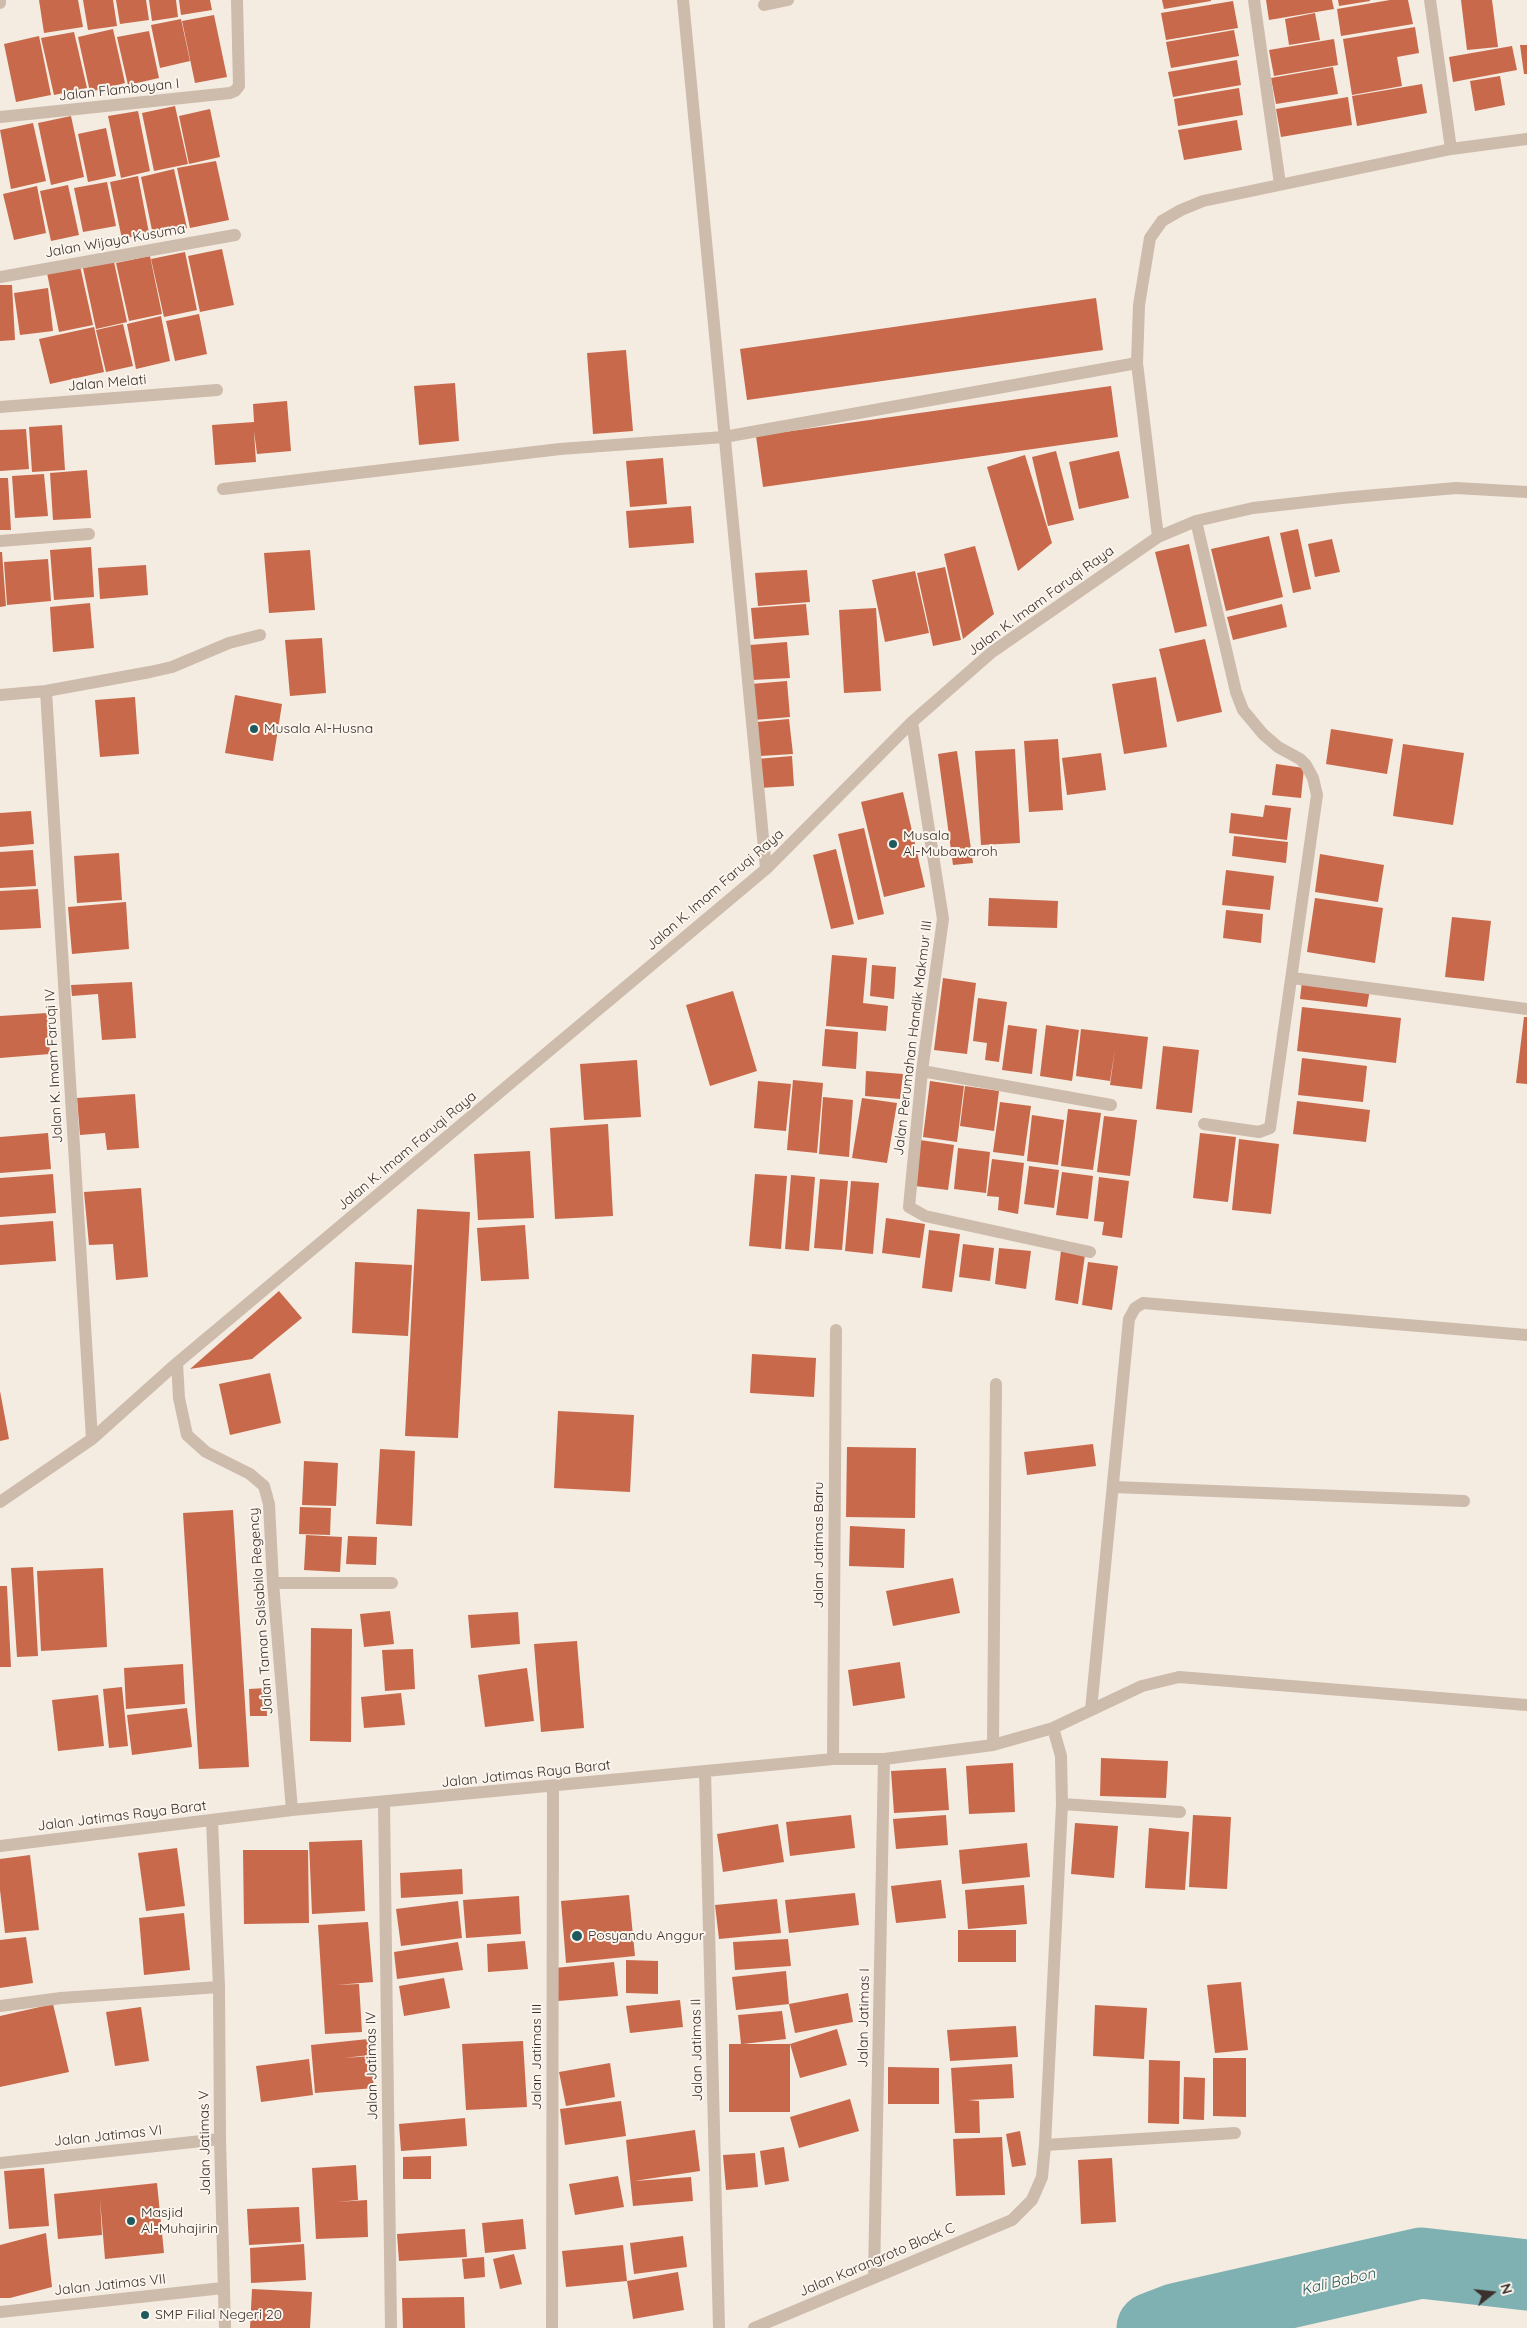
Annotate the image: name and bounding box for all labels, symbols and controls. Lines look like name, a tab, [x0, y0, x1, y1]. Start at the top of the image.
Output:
street label: Jalan Flamboyan I	[58, 75, 180, 105]
street label: Jalan Wijaya Kusuma	[44, 220, 186, 262]
street label: Jalan Melati	[67, 371, 147, 395]
street label: Jalan K. Imam Faruqi Raya	[965, 542, 1117, 660]
place label: Musala Al-Husna	[264, 721, 373, 737]
marker: Musala Al-Husna	[248, 723, 260, 735]
street label: Jalan K. Imam Faruqi Raya	[643, 826, 787, 954]
place label: Musala Al-Mubawaroh	[903, 828, 998, 860]
marker: Musala Al-Mubawaroh	[887, 838, 899, 850]
street label: Jalan Perumahan Handik Makmur III	[890, 920, 936, 1156]
street label: Jalan K. Imam Faruqi IV	[42, 988, 66, 1144]
street label: Jalan K. Imam Faruqi Raya	[334, 1088, 480, 1214]
street label: Jalan Jatimas Baru	[811, 1482, 827, 1608]
street label: Jalan Taman Salsabila Regency	[245, 1507, 277, 1715]
street label: Jalan Jatimas Raya Barat	[440, 1757, 612, 1791]
street label: Jalan Jatimas Raya Barat	[37, 1797, 207, 1835]
place label: Posyandu Anggur	[588, 1928, 704, 1944]
marker: Posyandu Anggur	[570, 1929, 584, 1943]
street label: Jalan Jatimas I	[855, 1968, 873, 2068]
street label: Jalan Jatimas II	[688, 1998, 706, 2102]
street label: Jalan Jatimas III	[529, 2004, 545, 2110]
street label: Jalan Jatimas IV	[363, 2011, 381, 2121]
street label: Jalan Jatimas V	[196, 2090, 214, 2196]
street label: Jalan Jatimas VI	[53, 2122, 163, 2150]
place label: Masjid Al-Muhajirin	[141, 2205, 218, 2238]
marker: Masjid Al-Muhajirin	[125, 2215, 137, 2227]
street label: Jalan Karangroto Block C	[797, 2220, 957, 2300]
water label: Kali Babon	[1299, 2265, 1377, 2299]
north arrow	[1467, 2268, 1517, 2318]
street label: Jalan Jatimas VII	[53, 2271, 167, 2299]
text: N	[1496, 2281, 1516, 2296]
place label: SMP Filial Negeri 20	[155, 2307, 282, 2323]
marker: SMP Filial Negeri 20	[139, 2309, 151, 2321]

